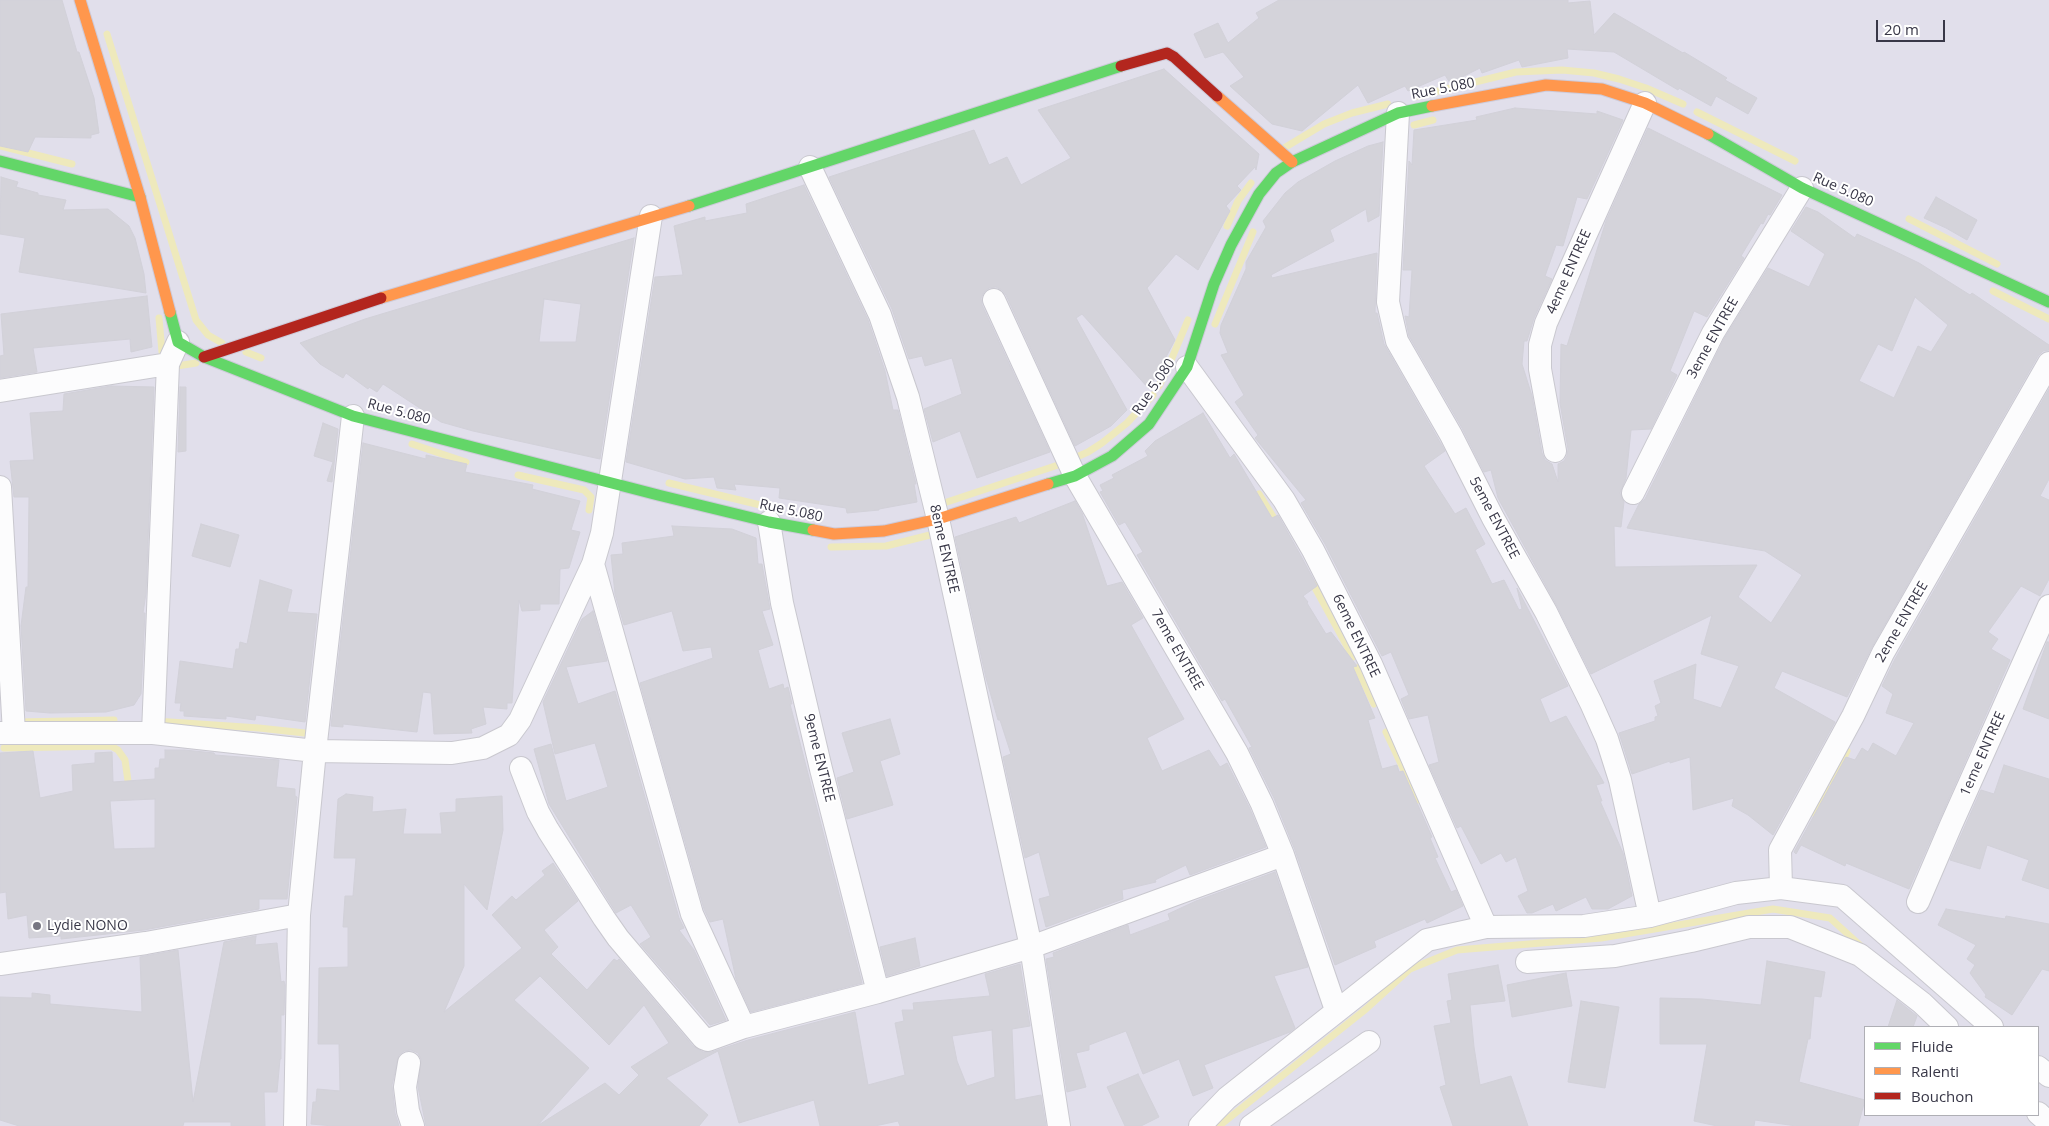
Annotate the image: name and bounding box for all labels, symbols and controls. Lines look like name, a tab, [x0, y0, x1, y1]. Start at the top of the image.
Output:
scale bar	[1879, 10, 1948, 42]
text: 20 m	[1884, 19, 1919, 39]
street label: Rue 5.080	[1410, 75, 1476, 103]
street label: Rue 5.080	[1810, 169, 1876, 211]
street label: 4eme ENTREE	[1543, 227, 1595, 317]
street label: 3eme ENTREE	[1684, 294, 1742, 382]
street label: Rue 5.080	[1129, 356, 1179, 418]
street label: Rue 5.080	[366, 396, 432, 428]
street label: 5eme ENTREE	[1465, 474, 1523, 562]
street label: Rue 5.080	[758, 496, 824, 526]
street label: 8eme ENTREE	[926, 503, 962, 595]
street label: 2eme ENTREE	[1872, 579, 1932, 665]
street label: 6eme ENTREE	[1329, 592, 1383, 680]
street label: 7eme ENTREE	[1147, 607, 1207, 693]
street label: 1eme ENTREE	[1957, 709, 2009, 799]
street label: 9eme ENTREE	[800, 712, 838, 804]
place label: Lydie NONO	[47, 918, 128, 934]
marker: Lydie NONO	[31, 920, 43, 932]
legend	[1864, 1026, 2039, 1116]
text: Fluide	[1911, 1036, 1953, 1056]
text: Ralenti	[1911, 1061, 1959, 1081]
text: Bouchon	[1911, 1086, 1974, 1106]

